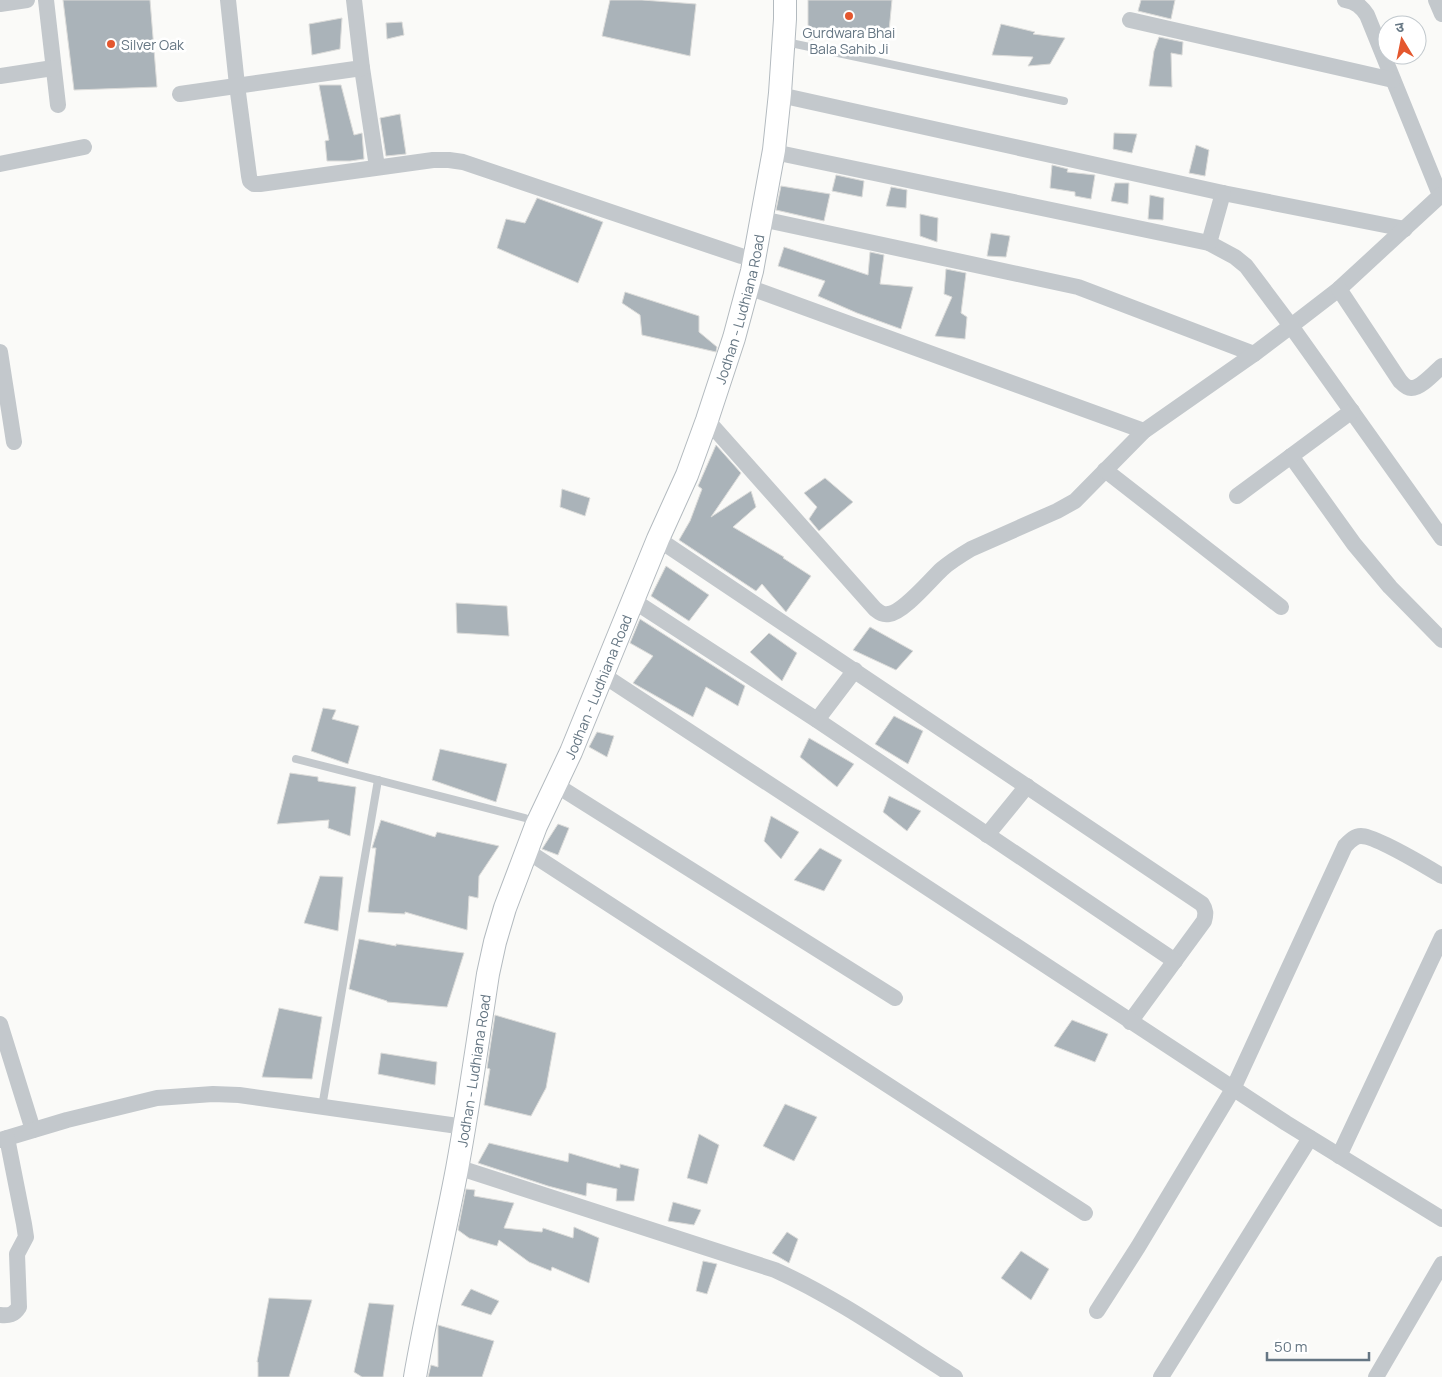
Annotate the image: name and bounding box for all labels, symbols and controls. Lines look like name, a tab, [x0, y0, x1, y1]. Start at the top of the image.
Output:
marker: Gurdwara Bhai Bala Sahib Ji	[843, 10, 855, 22]
north arrow	[1377, 15, 1427, 65]
text: उ	[1394, 16, 1406, 37]
place label: Gurdwara Bhai Bala Sahib Ji	[803, 23, 895, 58]
place label: Silver Oak	[121, 35, 185, 54]
marker: Silver Oak	[105, 38, 117, 50]
street label: Jodhan - Ludhiana Road	[710, 233, 768, 386]
street label: Jodhan - Ludhiana Road	[560, 612, 636, 762]
street label: Jodhan - Ludhiana Road	[452, 993, 494, 1148]
scale bar	[1267, 1330, 1370, 1362]
text: 50 m	[1274, 1336, 1308, 1357]

